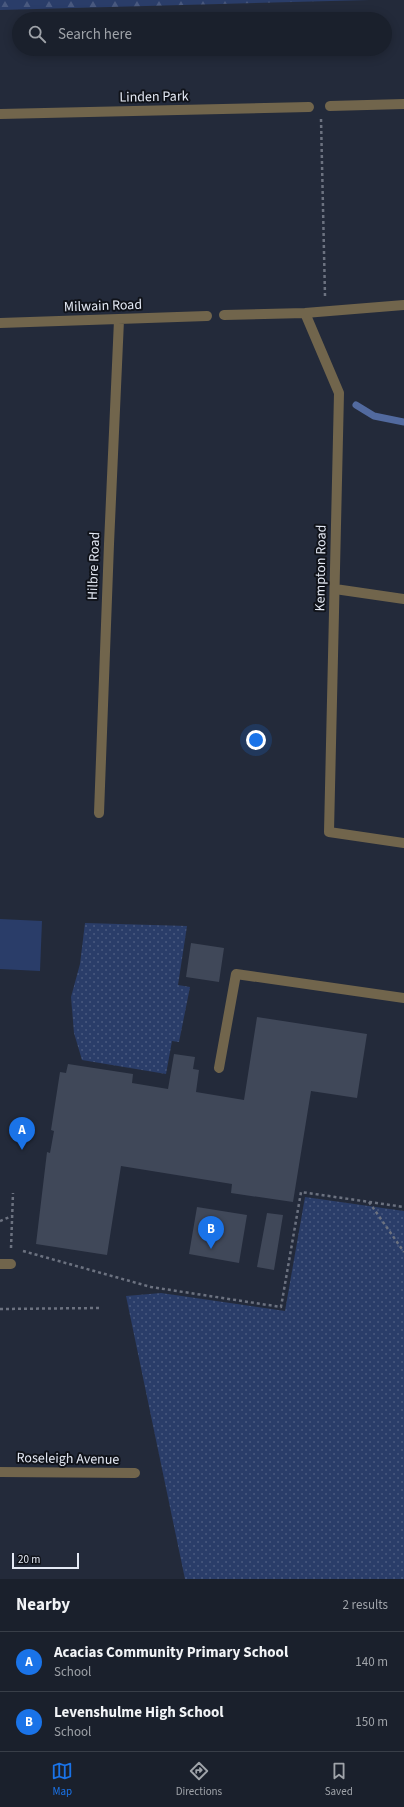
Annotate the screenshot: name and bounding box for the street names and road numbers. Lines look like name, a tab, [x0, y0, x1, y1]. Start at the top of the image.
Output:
street label: Linden Park	[119, 86, 189, 108]
street label: Milwain Road	[64, 295, 142, 317]
street label: Kempton Road	[310, 524, 332, 612]
street label: Hilbre Road	[83, 531, 105, 601]
street label: Roseleigh Avenue	[16, 1448, 120, 1470]

